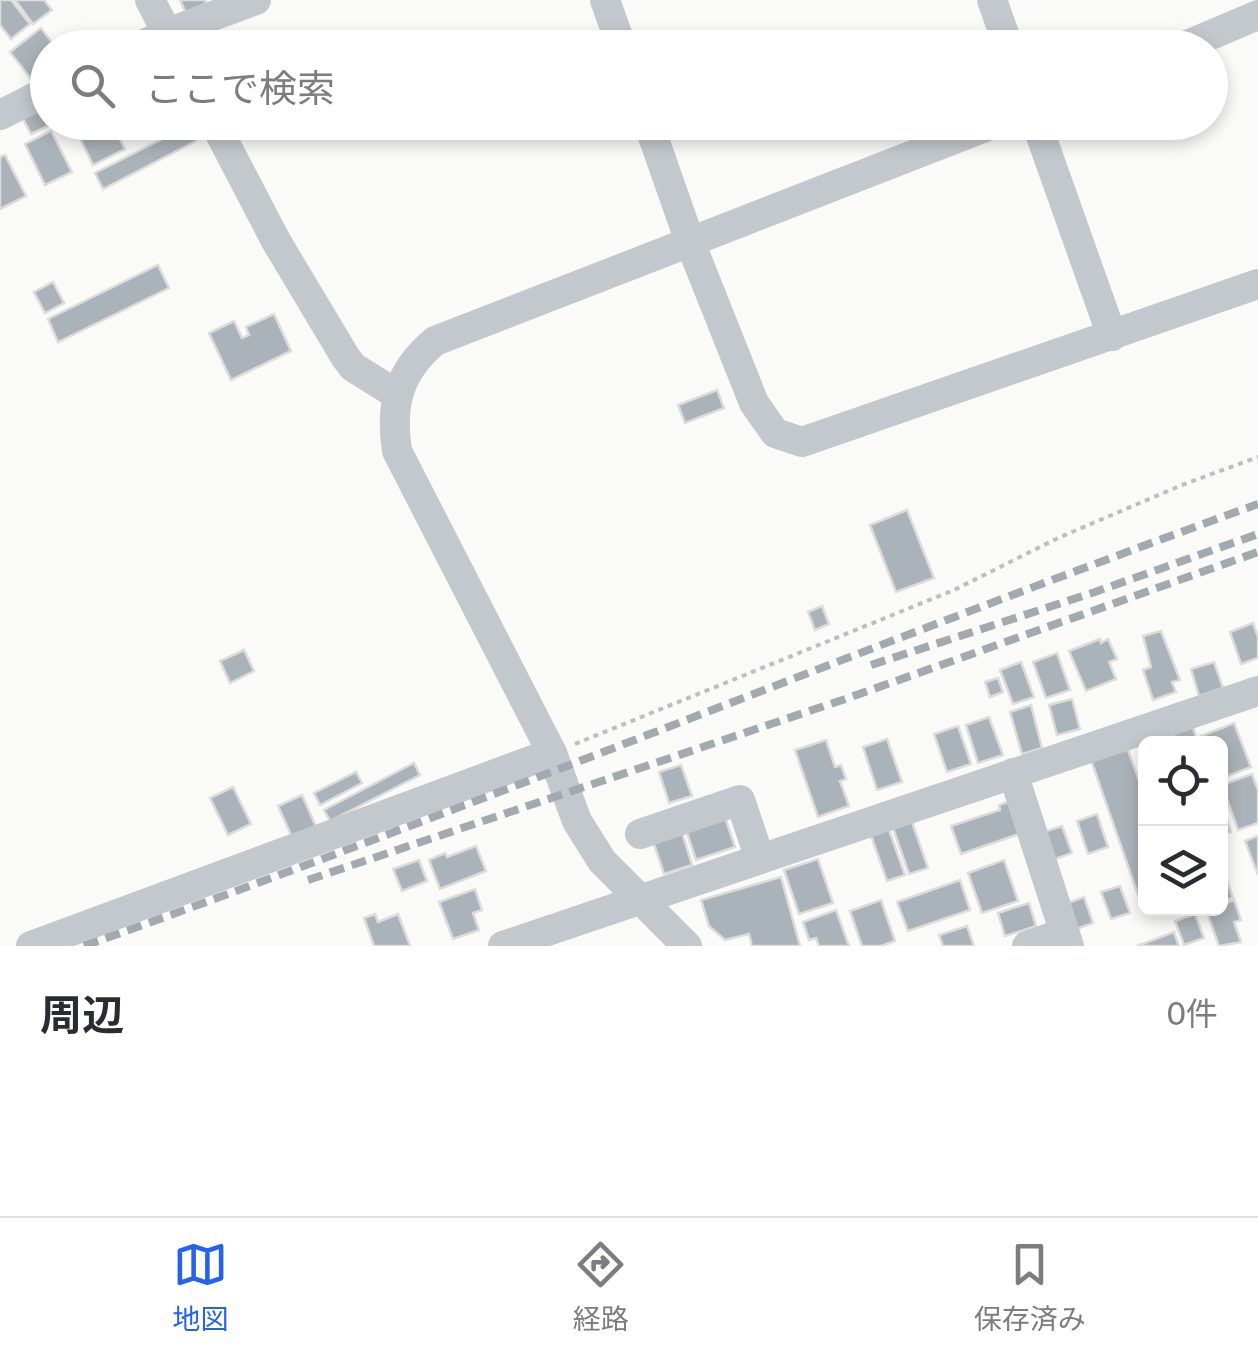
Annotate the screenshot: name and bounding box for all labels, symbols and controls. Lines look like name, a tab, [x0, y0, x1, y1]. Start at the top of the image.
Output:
search box	[30, 30, 1228, 140]
icon: search	[65, 58, 120, 113]
text: ここで検索	[145, 66, 335, 111]
map controls	[1138, 736, 1228, 916]
button: locate	[1138, 736, 1228, 826]
button: layers	[1138, 826, 1228, 916]
text: 周辺	[40, 990, 124, 1039]
text: 0件	[1166, 995, 1218, 1032]
tab: 地図	[172, 1237, 228, 1337]
tab: 経路	[573, 1237, 629, 1337]
tab: 保存済み	[974, 1237, 1086, 1337]

